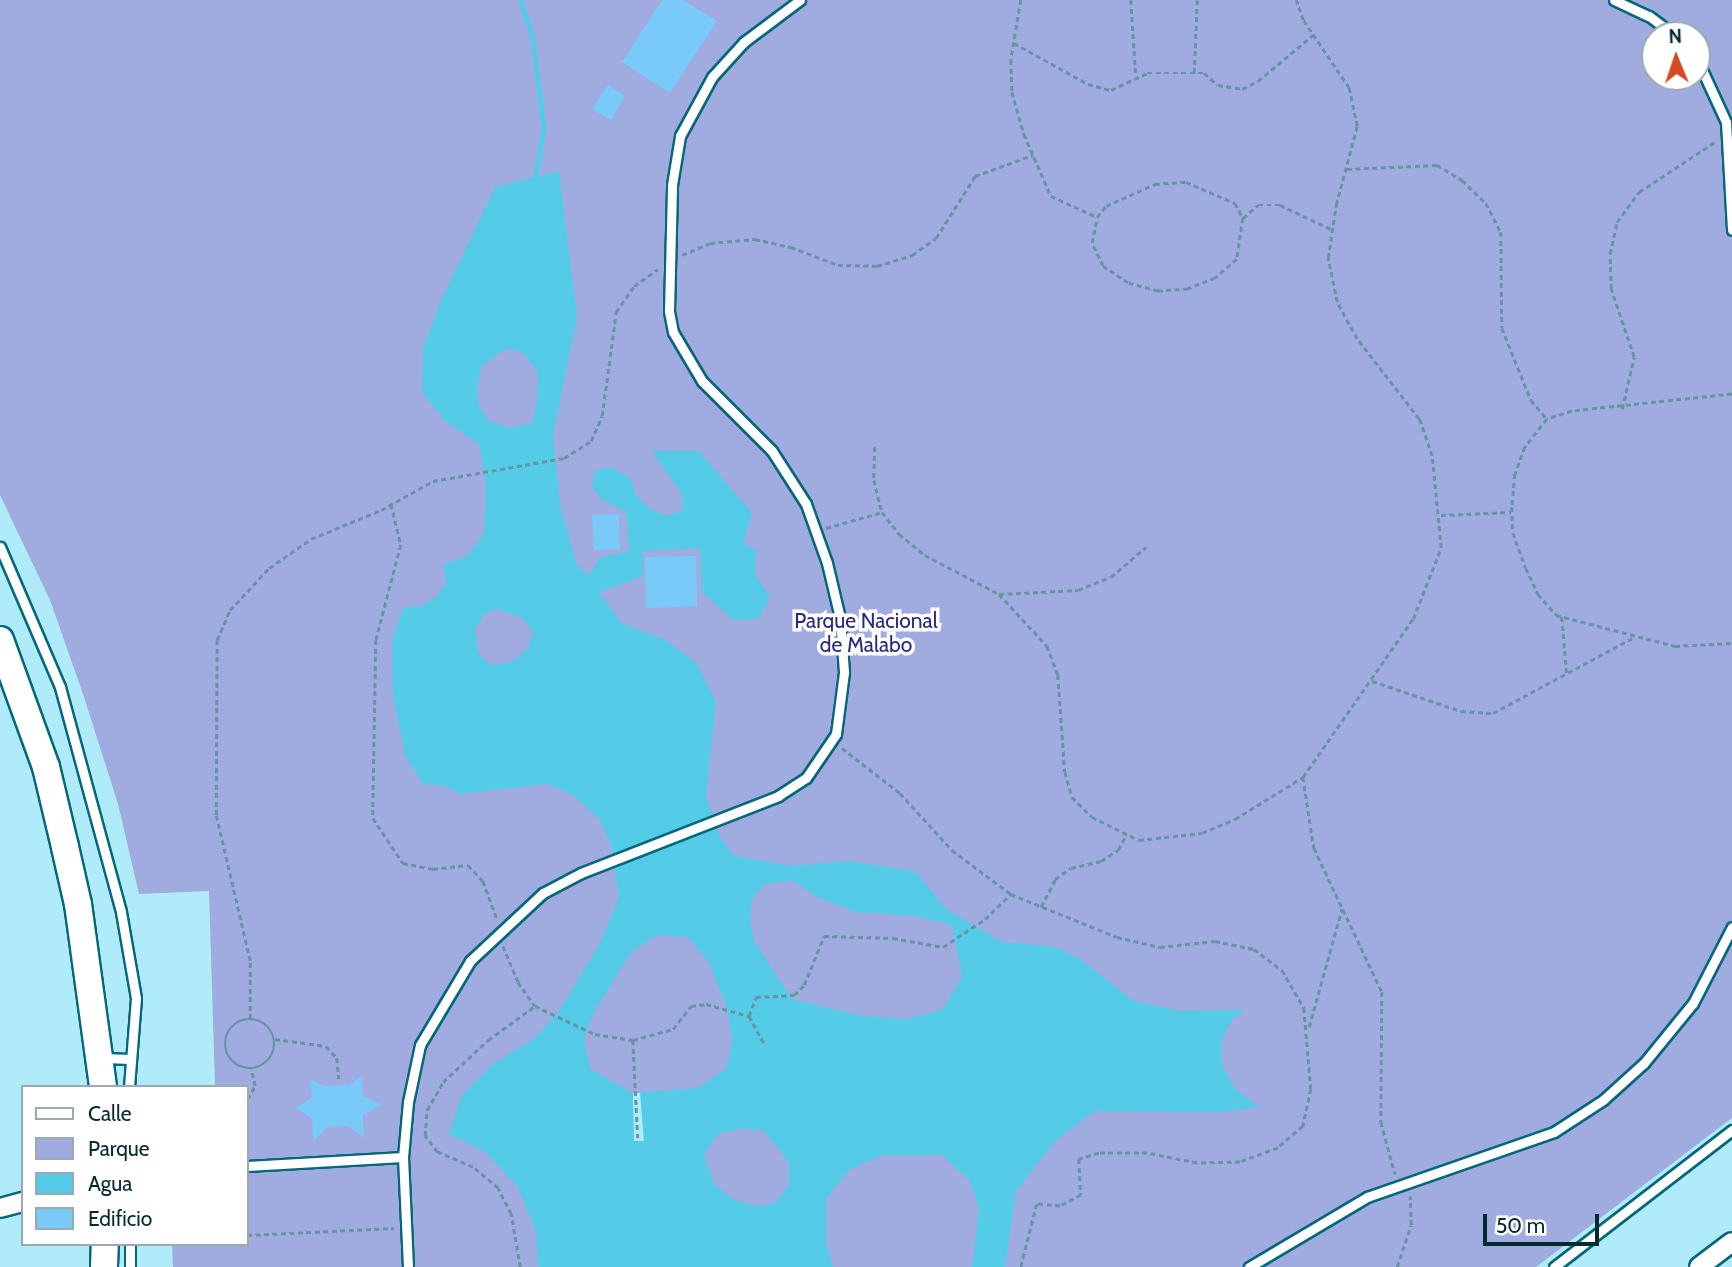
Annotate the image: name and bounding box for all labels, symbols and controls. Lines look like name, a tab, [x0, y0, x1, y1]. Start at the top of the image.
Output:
north arrow	[1641, 21, 1711, 91]
text: N	[1668, 25, 1682, 48]
park label: Parque Nacional de Malabo	[794, 608, 938, 658]
legend	[21, 1085, 248, 1246]
text: Calle	[88, 1101, 132, 1126]
text: Parque	[88, 1136, 150, 1161]
text: Agua	[88, 1171, 132, 1196]
scale bar	[1487, 1200, 1602, 1244]
text: Edificio	[88, 1206, 152, 1231]
text: 50 m	[1496, 1213, 1545, 1238]

